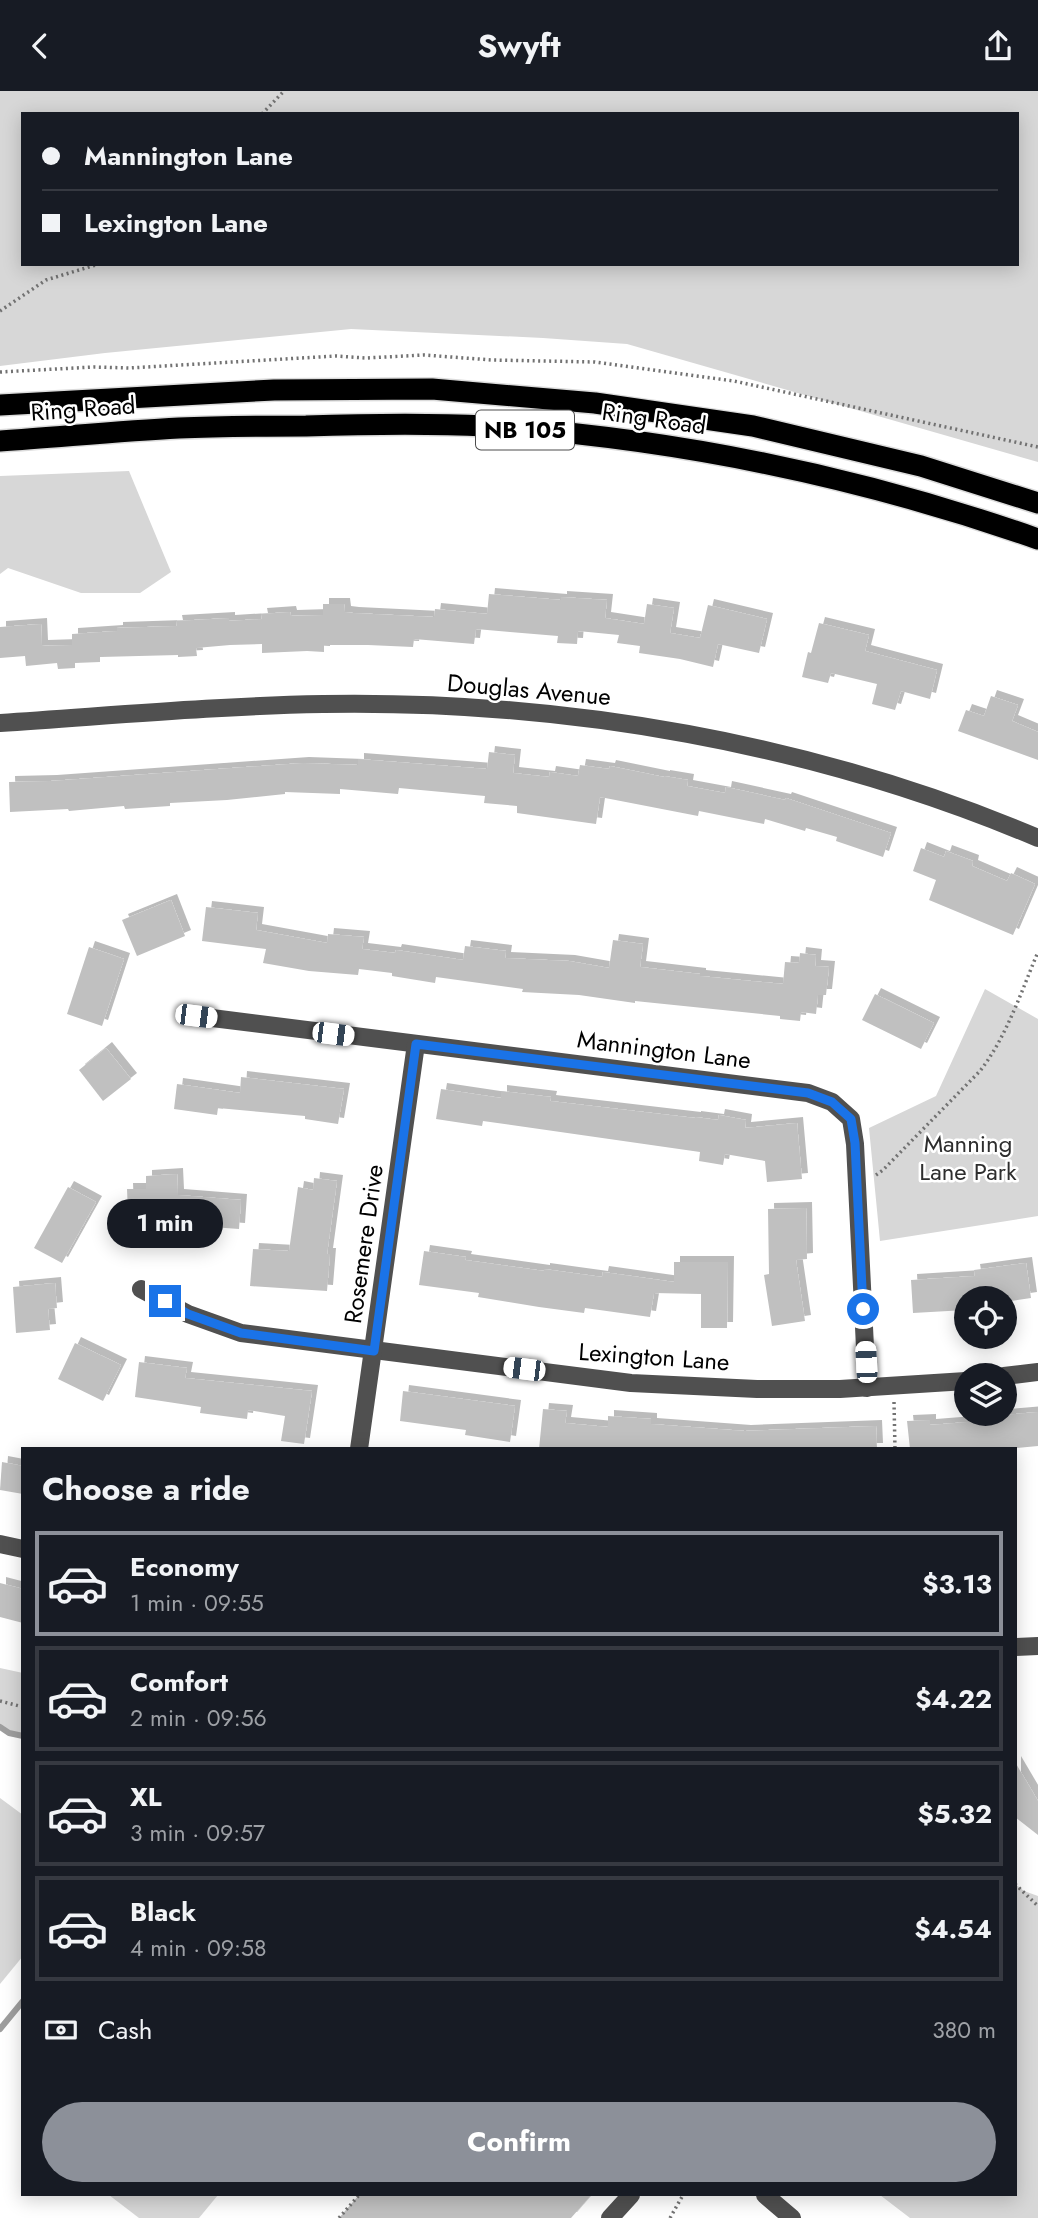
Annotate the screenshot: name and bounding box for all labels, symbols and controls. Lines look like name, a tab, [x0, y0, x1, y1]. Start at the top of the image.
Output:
text: Swyft	[477, 23, 561, 69]
icon: back	[21, 27, 59, 65]
icon: share	[979, 27, 1017, 65]
text: Mannington Lane	[84, 137, 293, 175]
text: Lexington Lane	[84, 204, 268, 242]
street label: Ring Road	[29, 387, 137, 430]
street label: Ring Road	[600, 394, 708, 443]
road number: NB 105	[476, 411, 574, 449]
street label: Douglas Avenue	[446, 665, 612, 714]
car	[174, 1003, 219, 1029]
car	[311, 1021, 356, 1047]
street label: Mannington Lane	[575, 1021, 753, 1078]
park label: Manning Lane Park	[919, 1126, 1017, 1189]
street label: Rosemere Drive	[335, 1162, 392, 1326]
callout: 1 min	[107, 1199, 223, 1249]
text: 1 min	[136, 1206, 194, 1240]
route end	[149, 1285, 181, 1317]
map controls	[954, 1286, 1017, 1426]
button: locate	[954, 1286, 1017, 1349]
route start	[847, 1293, 879, 1325]
street label: Lexington Lane	[577, 1334, 731, 1379]
car	[855, 1340, 878, 1384]
car	[502, 1356, 547, 1382]
button: layers	[954, 1363, 1017, 1426]
text: Choose a ride	[42, 1466, 250, 1512]
text: Economy	[130, 1548, 239, 1586]
icon: car	[46, 1552, 109, 1615]
text: $3.13	[922, 1565, 992, 1603]
text: 1 min · 09:55	[130, 1586, 264, 1620]
text: Comfort	[130, 1663, 228, 1701]
icon: car	[46, 1667, 109, 1730]
text: $4.22	[915, 1680, 992, 1718]
text: 2 min · 09:56	[130, 1701, 267, 1735]
text: XL	[130, 1778, 162, 1816]
icon: car	[46, 1782, 109, 1845]
text: $5.32	[917, 1795, 992, 1833]
text: 3 min · 09:57	[130, 1816, 265, 1850]
text: Black	[130, 1893, 196, 1931]
icon: car	[46, 1897, 109, 1960]
text: $4.54	[914, 1910, 992, 1948]
text: 4 min · 09:58	[130, 1931, 266, 1965]
icon: cash	[42, 2011, 80, 2049]
text: Cash	[98, 2011, 152, 2049]
text: 380 m	[932, 2013, 996, 2047]
button: Confirm	[42, 2102, 996, 2182]

